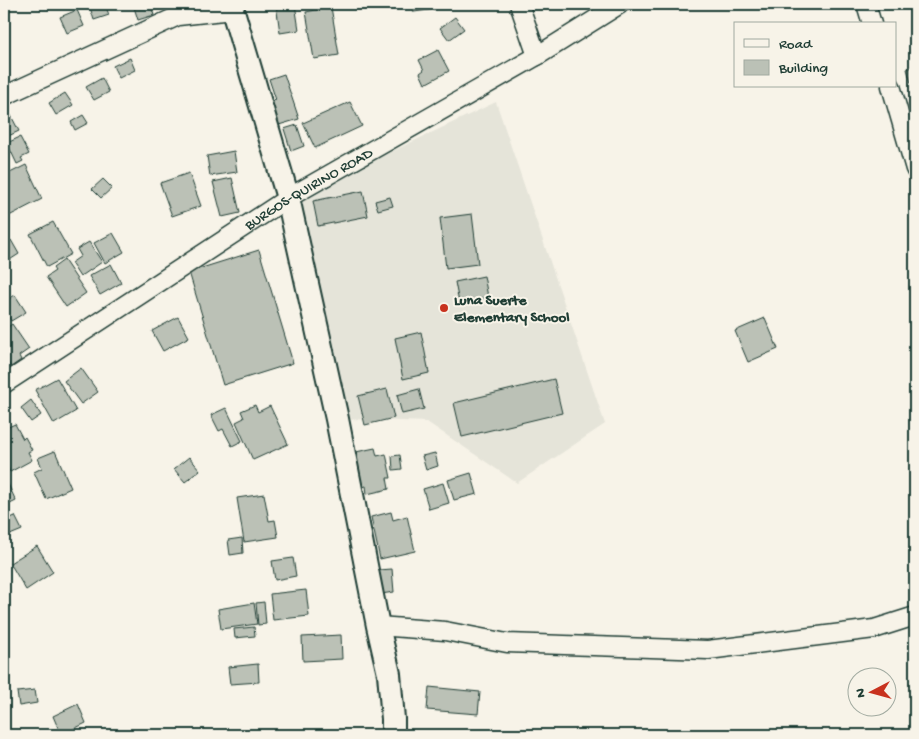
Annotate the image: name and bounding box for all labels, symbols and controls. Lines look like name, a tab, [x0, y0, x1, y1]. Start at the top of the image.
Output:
legend	[734, 22, 896, 88]
text: Road	[779, 36, 813, 54]
text: Building	[778, 60, 828, 78]
street label: BURGOS-QUIRINO ROAD	[241, 144, 377, 235]
place label: Luna Suerte Elementary School	[454, 292, 570, 327]
marker: Luna Suerte Elementary School	[438, 302, 450, 314]
north arrow	[846, 666, 896, 716]
text: N	[853, 688, 870, 699]

